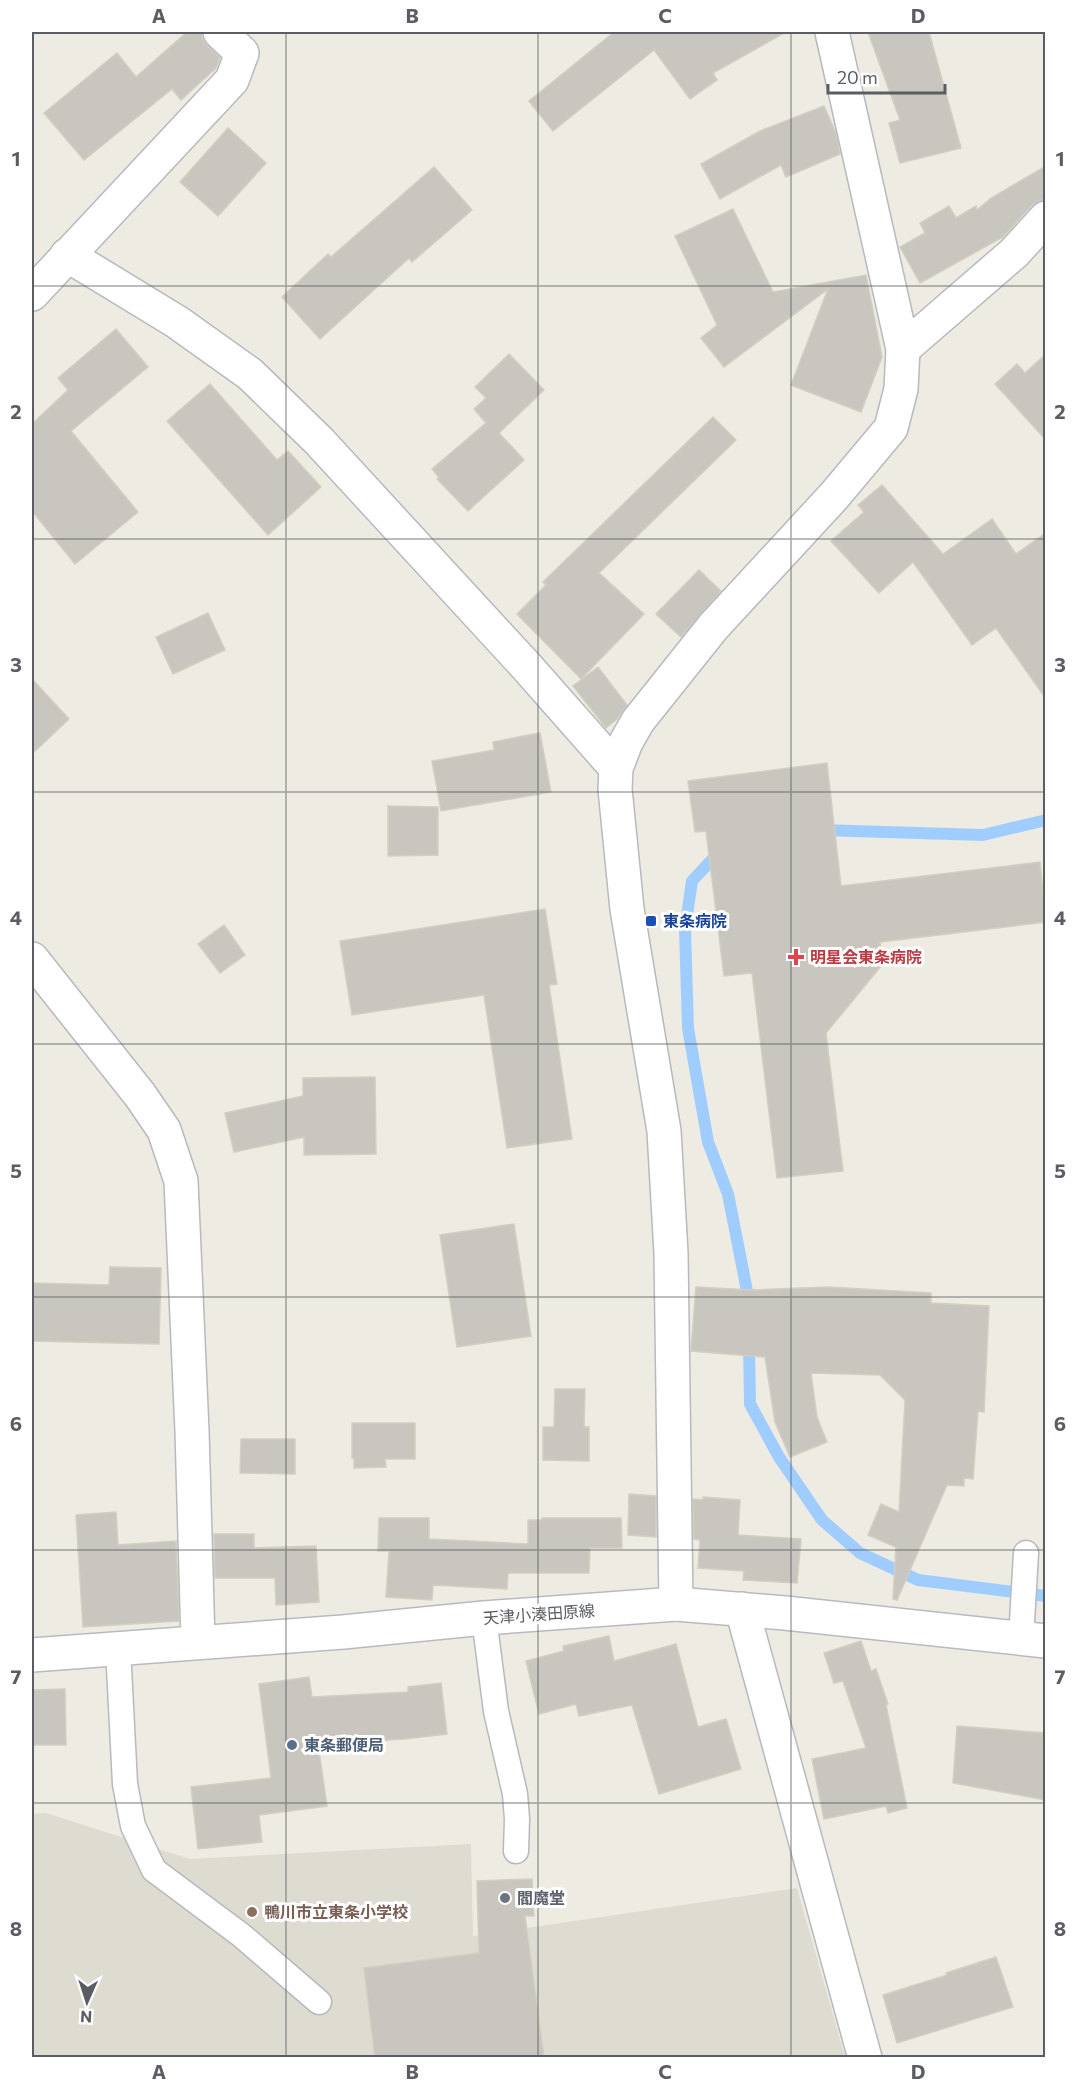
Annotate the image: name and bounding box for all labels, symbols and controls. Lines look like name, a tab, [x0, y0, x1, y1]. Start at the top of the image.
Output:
text: A	[152, 3, 166, 27]
text: B	[405, 3, 419, 27]
text: C	[658, 3, 672, 27]
text: D	[911, 3, 925, 27]
scale bar	[828, 57, 945, 95]
text: 20 m	[837, 66, 878, 88]
text: 1	[11, 146, 21, 170]
text: 1	[1055, 146, 1065, 170]
text: 2	[10, 399, 22, 423]
text: 2	[1054, 399, 1066, 423]
text: 3	[10, 652, 22, 676]
text: 3	[1054, 652, 1066, 676]
text: 4	[10, 905, 22, 929]
text: 4	[1054, 905, 1066, 929]
place label: 東条病院	[663, 911, 727, 930]
marker: 東条病院	[644, 914, 658, 928]
place label: 明星会東条病院	[810, 947, 922, 966]
marker: 明星会東条病院	[787, 948, 805, 966]
text: 5	[10, 1158, 22, 1182]
text: 5	[1054, 1158, 1066, 1182]
text: 6	[10, 1411, 22, 1435]
text: 6	[1054, 1411, 1066, 1435]
street label: 天津小湊田原線	[482, 1600, 595, 1627]
text: 7	[11, 1664, 22, 1688]
text: 7	[1055, 1664, 1066, 1688]
place label: 東条郵便局	[304, 1735, 384, 1754]
marker: 東条郵便局	[285, 1738, 299, 1752]
place label: 閻魔堂	[517, 1888, 565, 1907]
marker: 閻魔堂	[498, 1891, 512, 1905]
place label: 鴨川市立東条小学校	[264, 1902, 408, 1921]
marker: 鴨川市立東条小学校	[245, 1905, 259, 1919]
text: 8	[10, 1916, 22, 1940]
text: 8	[1054, 1916, 1066, 1940]
north arrow	[57, 1972, 117, 2032]
text: N	[80, 2008, 93, 2027]
text: A	[152, 2059, 166, 2083]
text: B	[405, 2059, 419, 2083]
text: C	[658, 2059, 672, 2083]
text: D	[911, 2059, 925, 2083]

